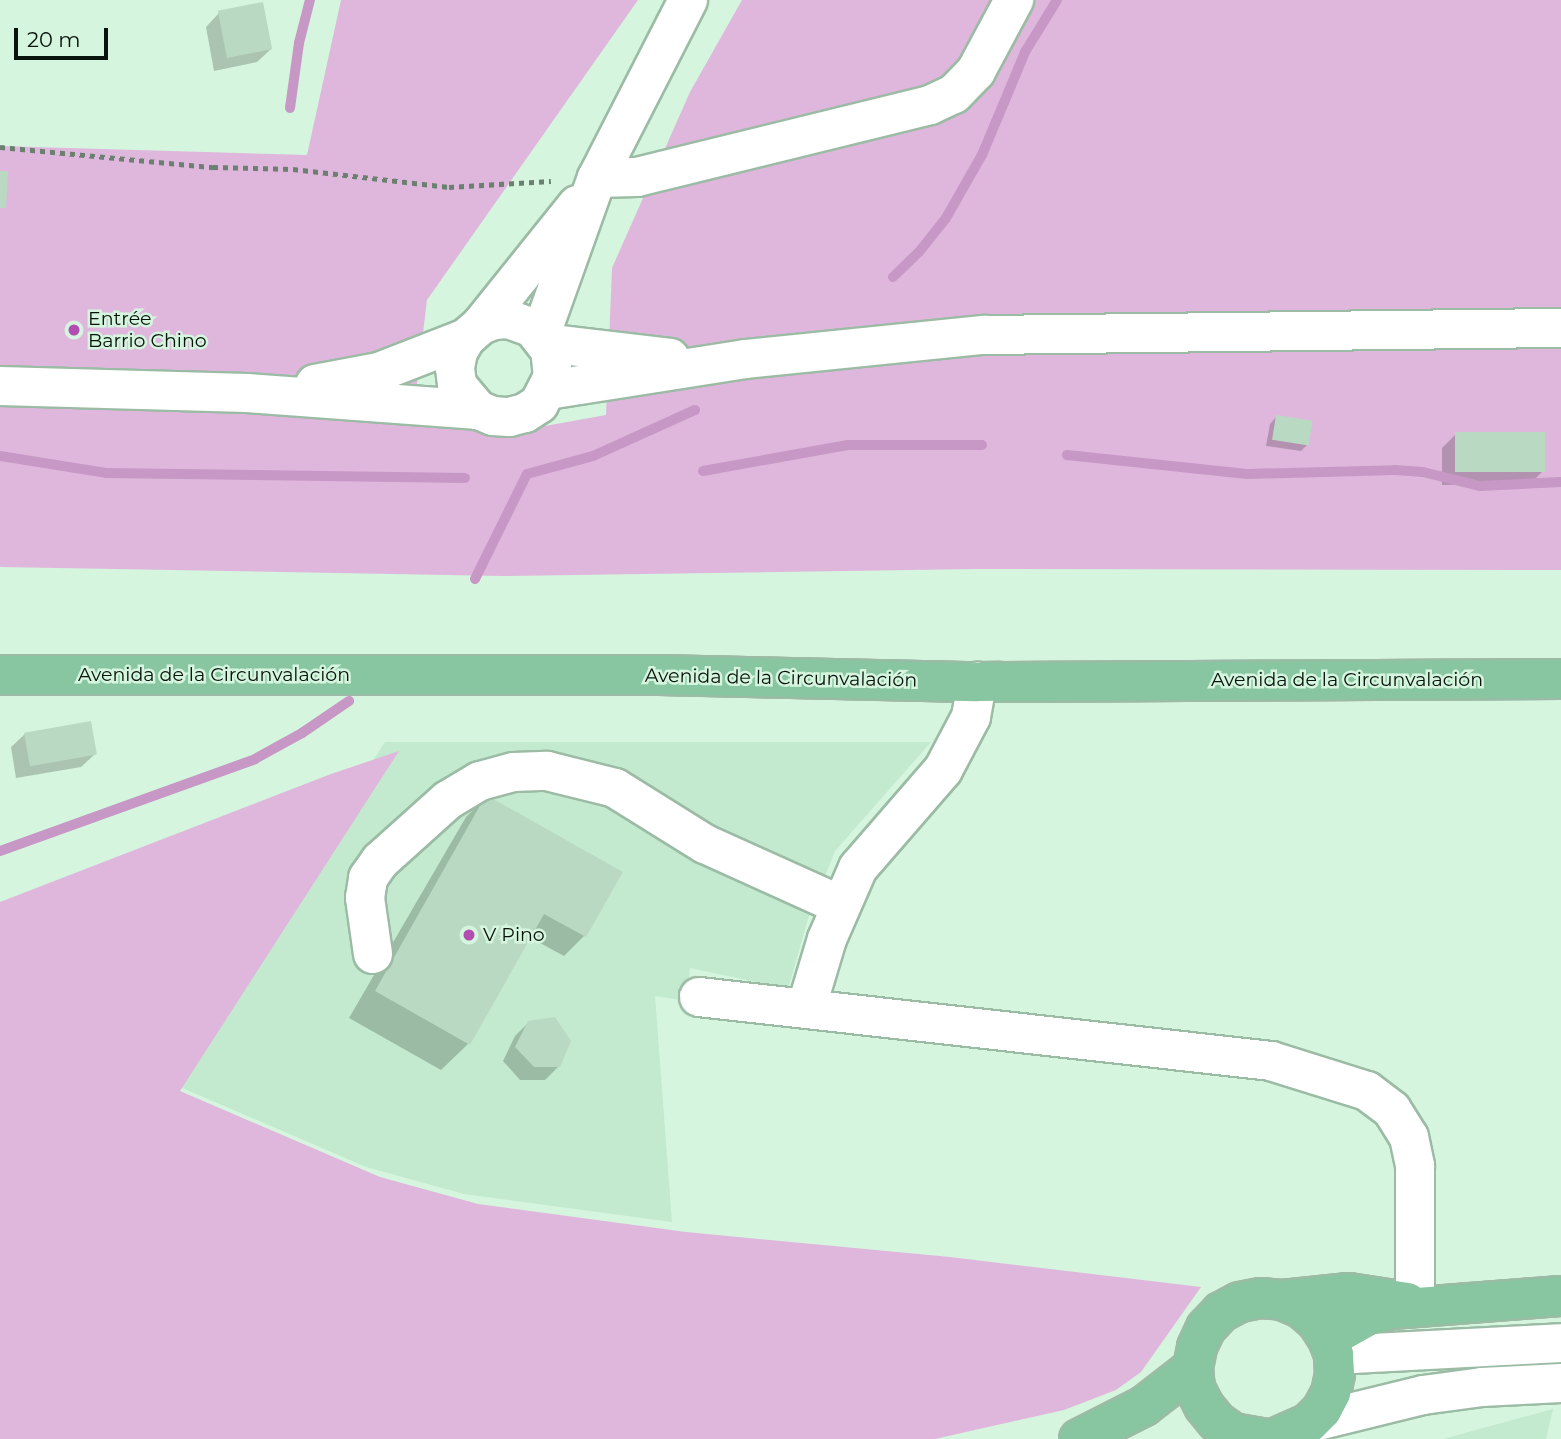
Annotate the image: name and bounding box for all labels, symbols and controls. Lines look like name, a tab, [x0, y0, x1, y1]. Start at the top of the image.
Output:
scale bar	[18, 14, 112, 58]
text: 20 m	[27, 27, 81, 52]
place label: Entrée Barrio Chino	[88, 308, 207, 352]
marker: Entrée Barrio Chino	[66, 322, 82, 338]
street label: Avenida de la Circunvalación	[78, 664, 350, 686]
street label: Avenida de la Circunvalación	[645, 664, 917, 692]
street label: Avenida de la Circunvalación	[1211, 669, 1483, 691]
place label: V Pino	[483, 924, 545, 946]
marker: V Pino	[461, 927, 477, 943]

